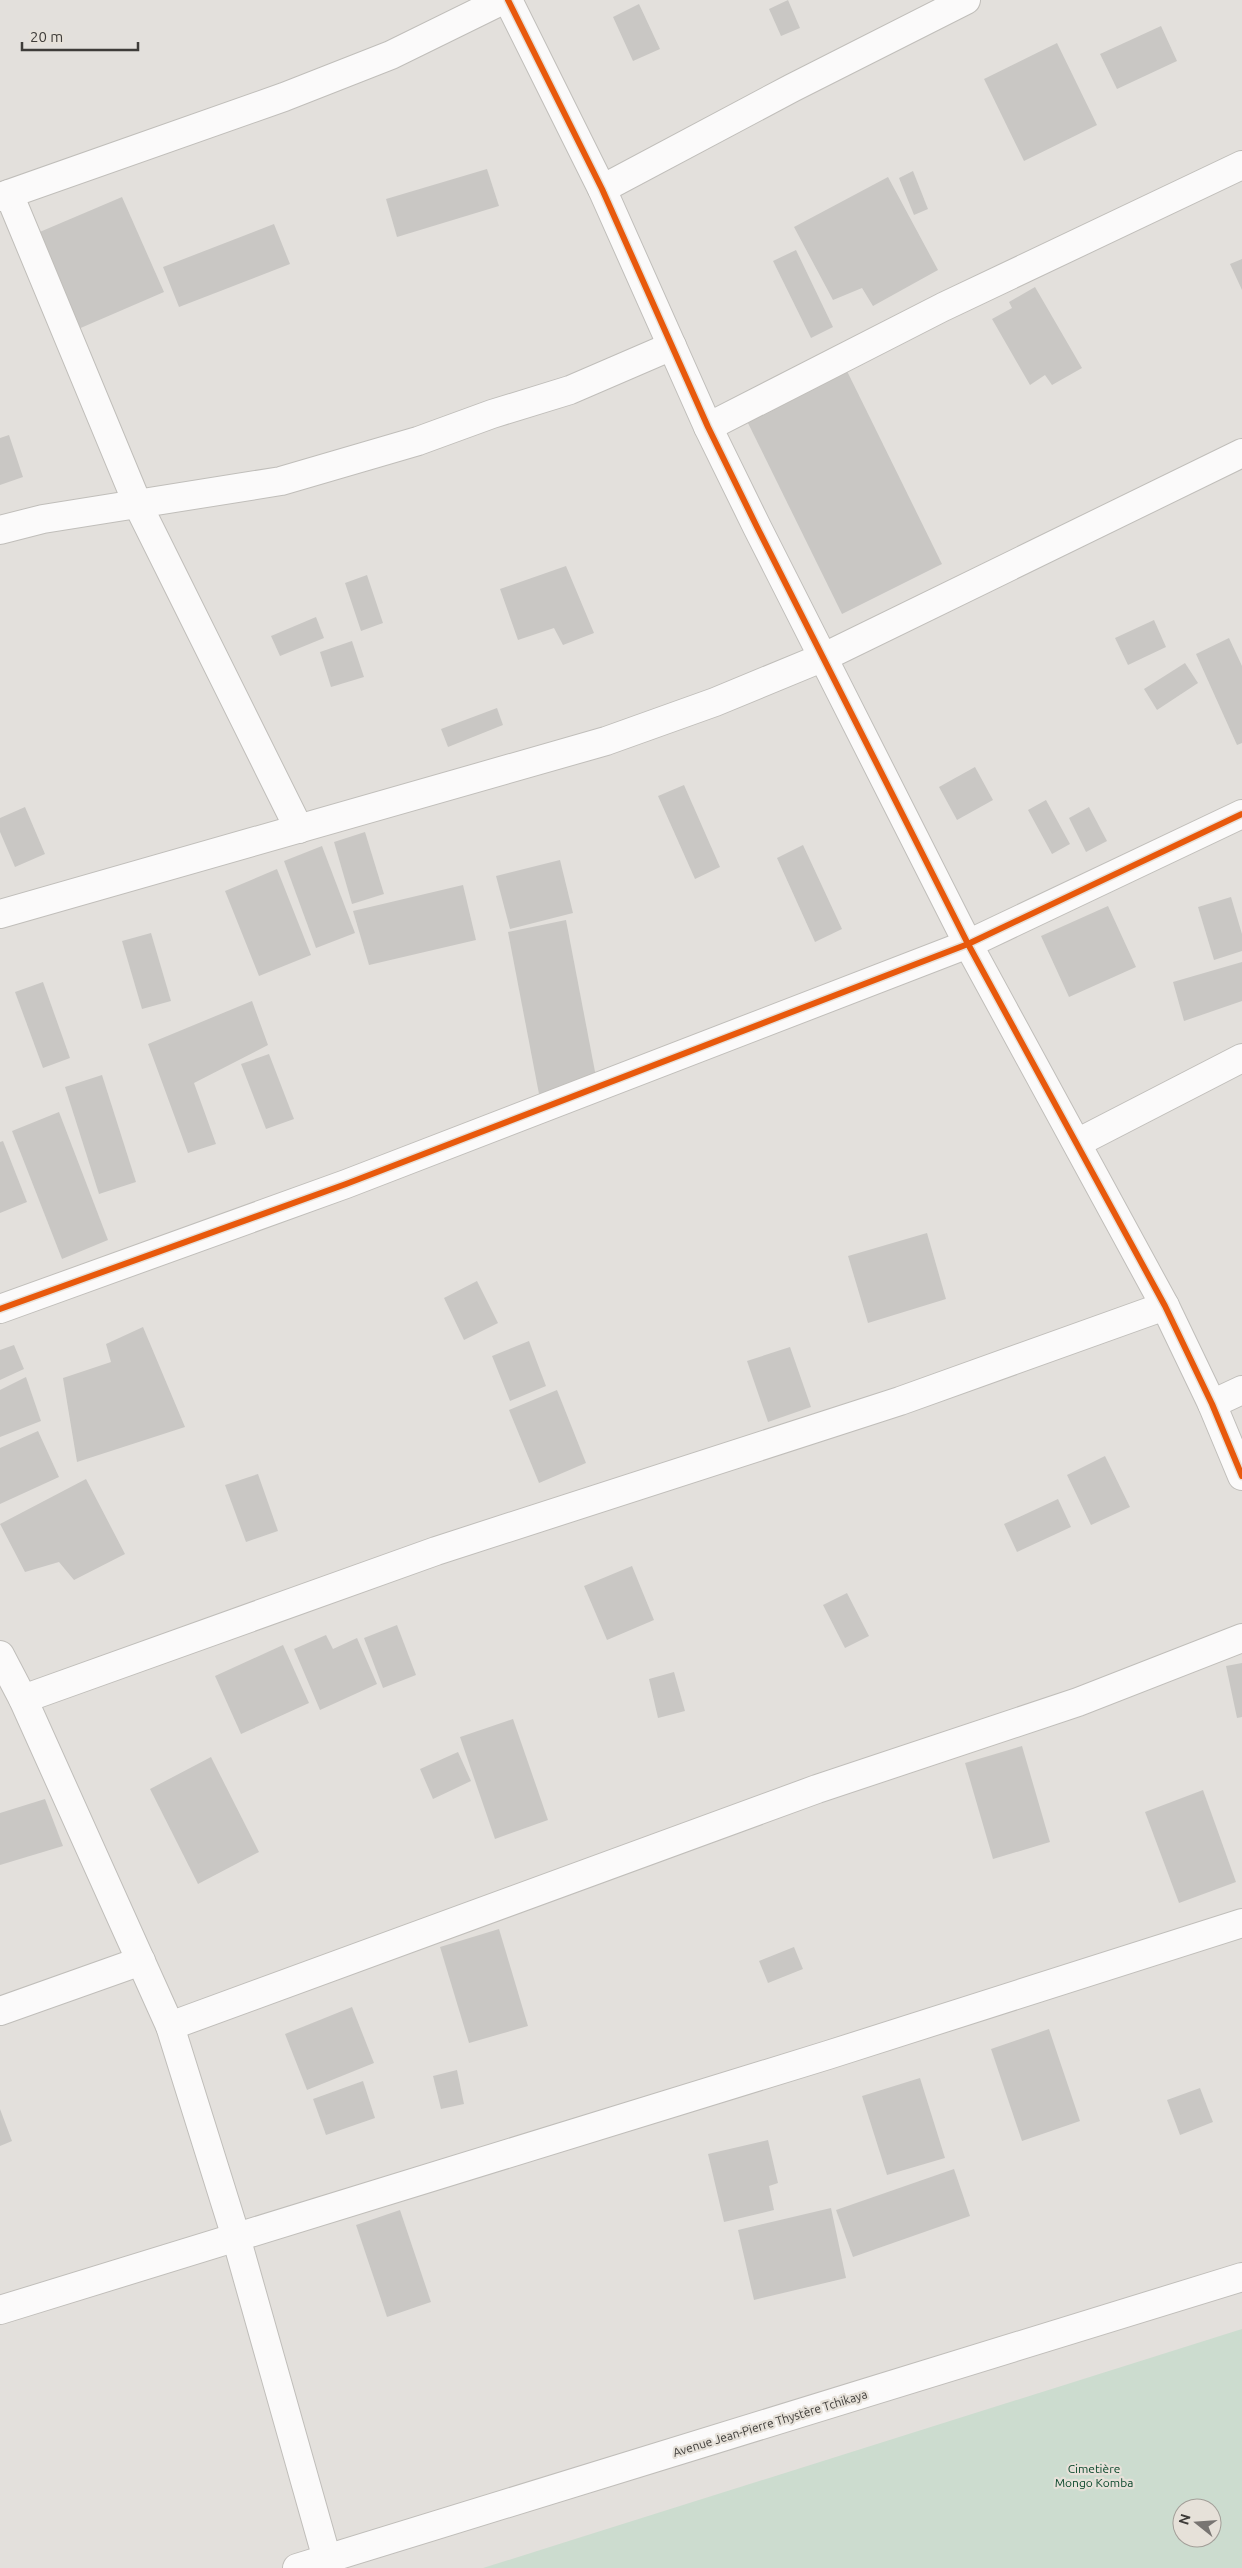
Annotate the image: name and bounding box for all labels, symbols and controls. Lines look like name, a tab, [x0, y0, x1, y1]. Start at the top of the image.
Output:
scale bar	[22, 20, 139, 52]
text: 20 m	[30, 28, 63, 45]
street label: Avenue Jean-Pierre Thystère Tchikaya	[671, 2387, 869, 2459]
park label: Cimetière Mongo Komba	[1055, 2462, 1133, 2489]
north arrow	[1172, 2498, 1222, 2548]
text: N	[1175, 2512, 1194, 2527]

